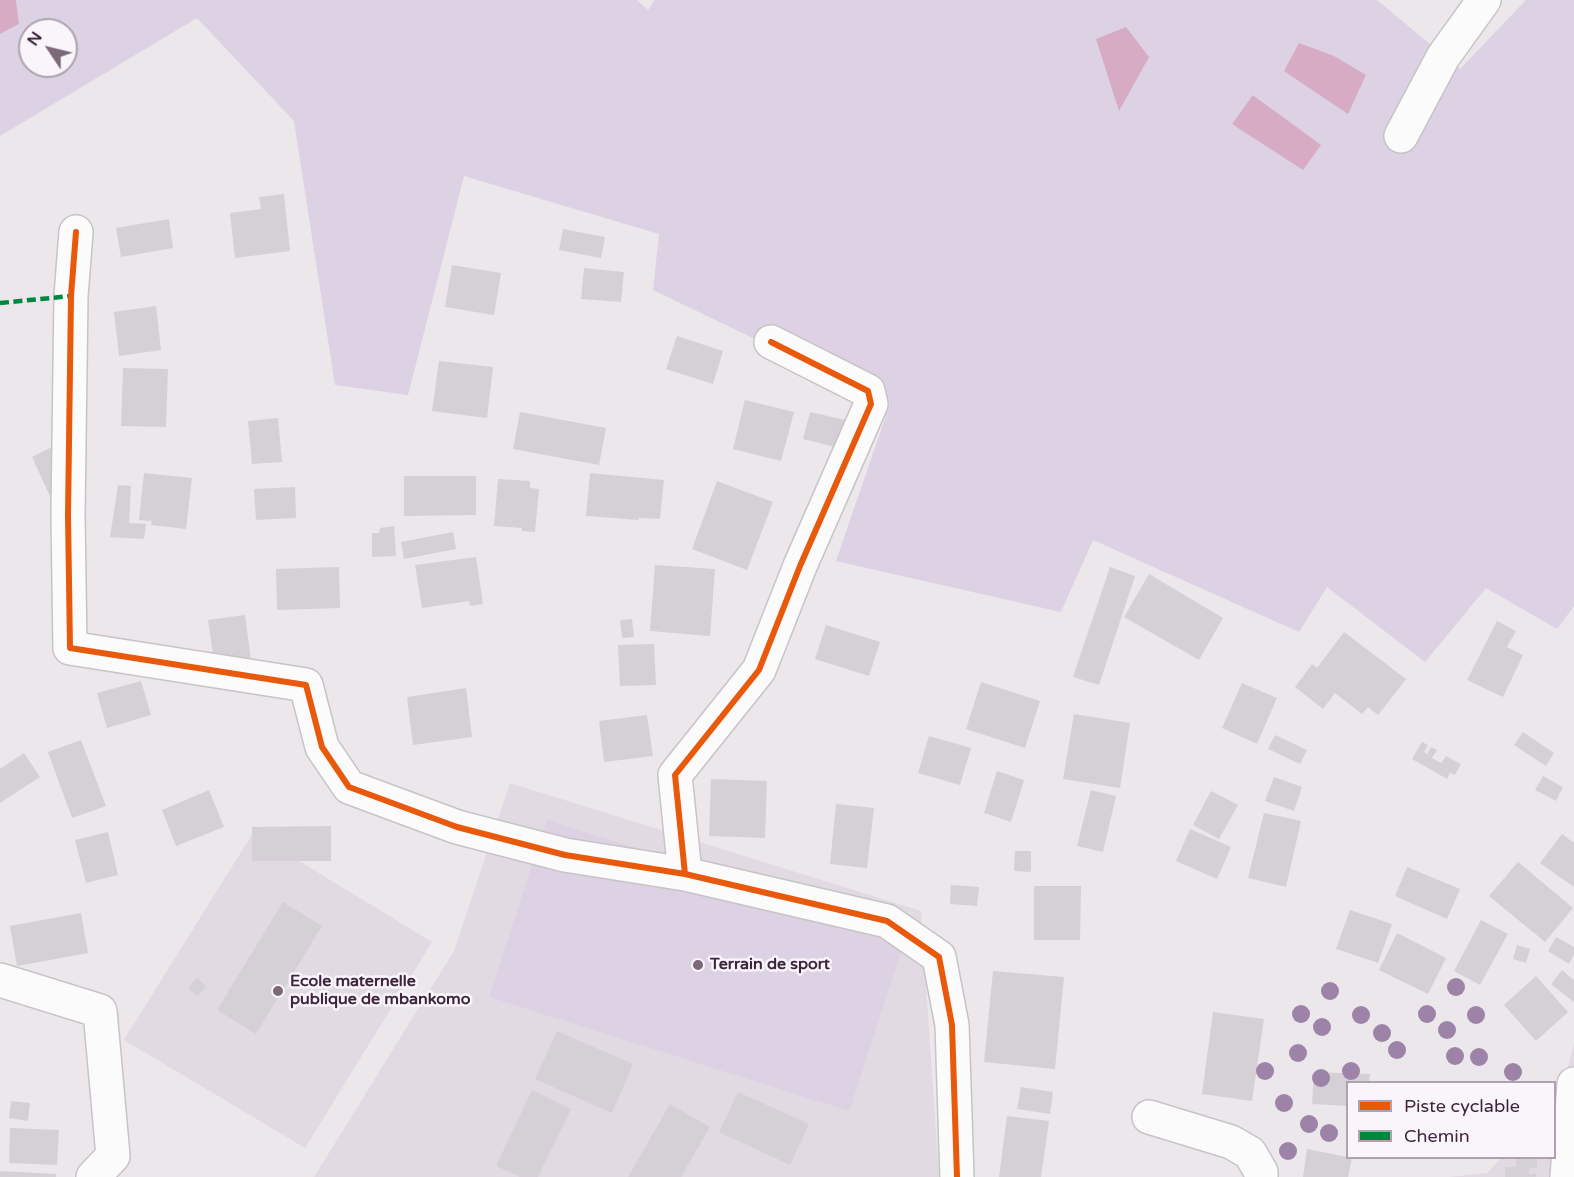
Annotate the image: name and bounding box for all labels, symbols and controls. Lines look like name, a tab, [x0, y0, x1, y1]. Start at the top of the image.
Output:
north arrow	[18, 18, 78, 78]
text: N	[23, 28, 47, 50]
place label: Terrain de sport	[710, 955, 830, 975]
marker: Terrain de sport	[691, 958, 705, 972]
place label: Ecole maternelle publique de mbankomo	[290, 972, 471, 1010]
marker: Ecole maternelle publique de mbankomo	[271, 984, 285, 998]
legend	[1346, 1081, 1556, 1159]
text: Piste cyclable	[1404, 1095, 1520, 1117]
text: Chemin	[1404, 1125, 1470, 1147]

